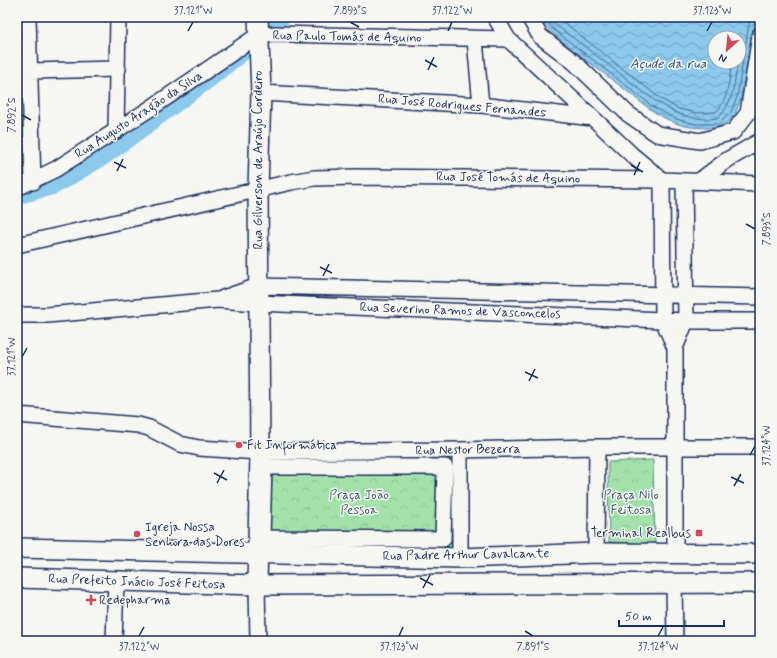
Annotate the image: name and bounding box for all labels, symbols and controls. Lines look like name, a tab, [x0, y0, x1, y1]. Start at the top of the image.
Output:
text: 37.121°W	[174, 4, 212, 18]
text: 7.893°S	[333, 4, 367, 18]
text: 37.122°W	[432, 4, 472, 18]
text: 37.123°W	[693, 4, 731, 18]
street label: Rua Paulo Tomás de Aquino	[272, 27, 422, 47]
north arrow	[707, 30, 747, 70]
text: N	[716, 50, 729, 66]
water label: Açude da rua	[630, 55, 706, 73]
street label: Rua Augusto Aragão da Silva	[72, 67, 208, 164]
street label: Rua Gilverson de Araújo Cordeiro	[250, 71, 267, 249]
street label: Rua José Rodrigues Fernandes	[377, 90, 547, 122]
text: 7.892°S	[5, 97, 19, 132]
street label: Rua José Tomás de Aquino	[436, 168, 580, 188]
text: 7.893°S	[760, 212, 774, 246]
street label: Rua Severino Ramos de Vasconcelos	[359, 299, 561, 323]
text: 37.121°W	[5, 338, 19, 376]
text: 37.124°W	[760, 426, 774, 466]
place label: Fit Informática	[247, 437, 337, 456]
marker: Fit Informática	[234, 440, 244, 450]
street label: Rua Nestor Bezerra	[415, 441, 521, 459]
park label: Praça João Pessoa	[329, 487, 389, 519]
park label: Praça Nilo Feitosa	[603, 487, 659, 519]
place label: Igreja Nossa Senhora das Dores	[145, 519, 245, 551]
place label: Terminal Realbus	[591, 525, 691, 542]
marker: Terminal Realbus	[694, 528, 704, 538]
marker: Igreja Nossa Senhora das Dores	[132, 529, 142, 539]
street label: Rua Padre Arthur Cavalcante	[382, 545, 550, 565]
street label: Rua Prefeito Inácio José Feitosa	[48, 570, 226, 594]
place label: Redepharma	[99, 592, 171, 609]
marker: Redepharma	[86, 595, 96, 605]
scale bar	[619, 602, 724, 628]
text: 50 m	[625, 609, 652, 625]
text: 37.122°W	[119, 640, 159, 654]
text: 37.123°W	[380, 640, 418, 654]
text: 7.891°S	[517, 640, 550, 654]
text: 37.124°W	[638, 640, 678, 654]

